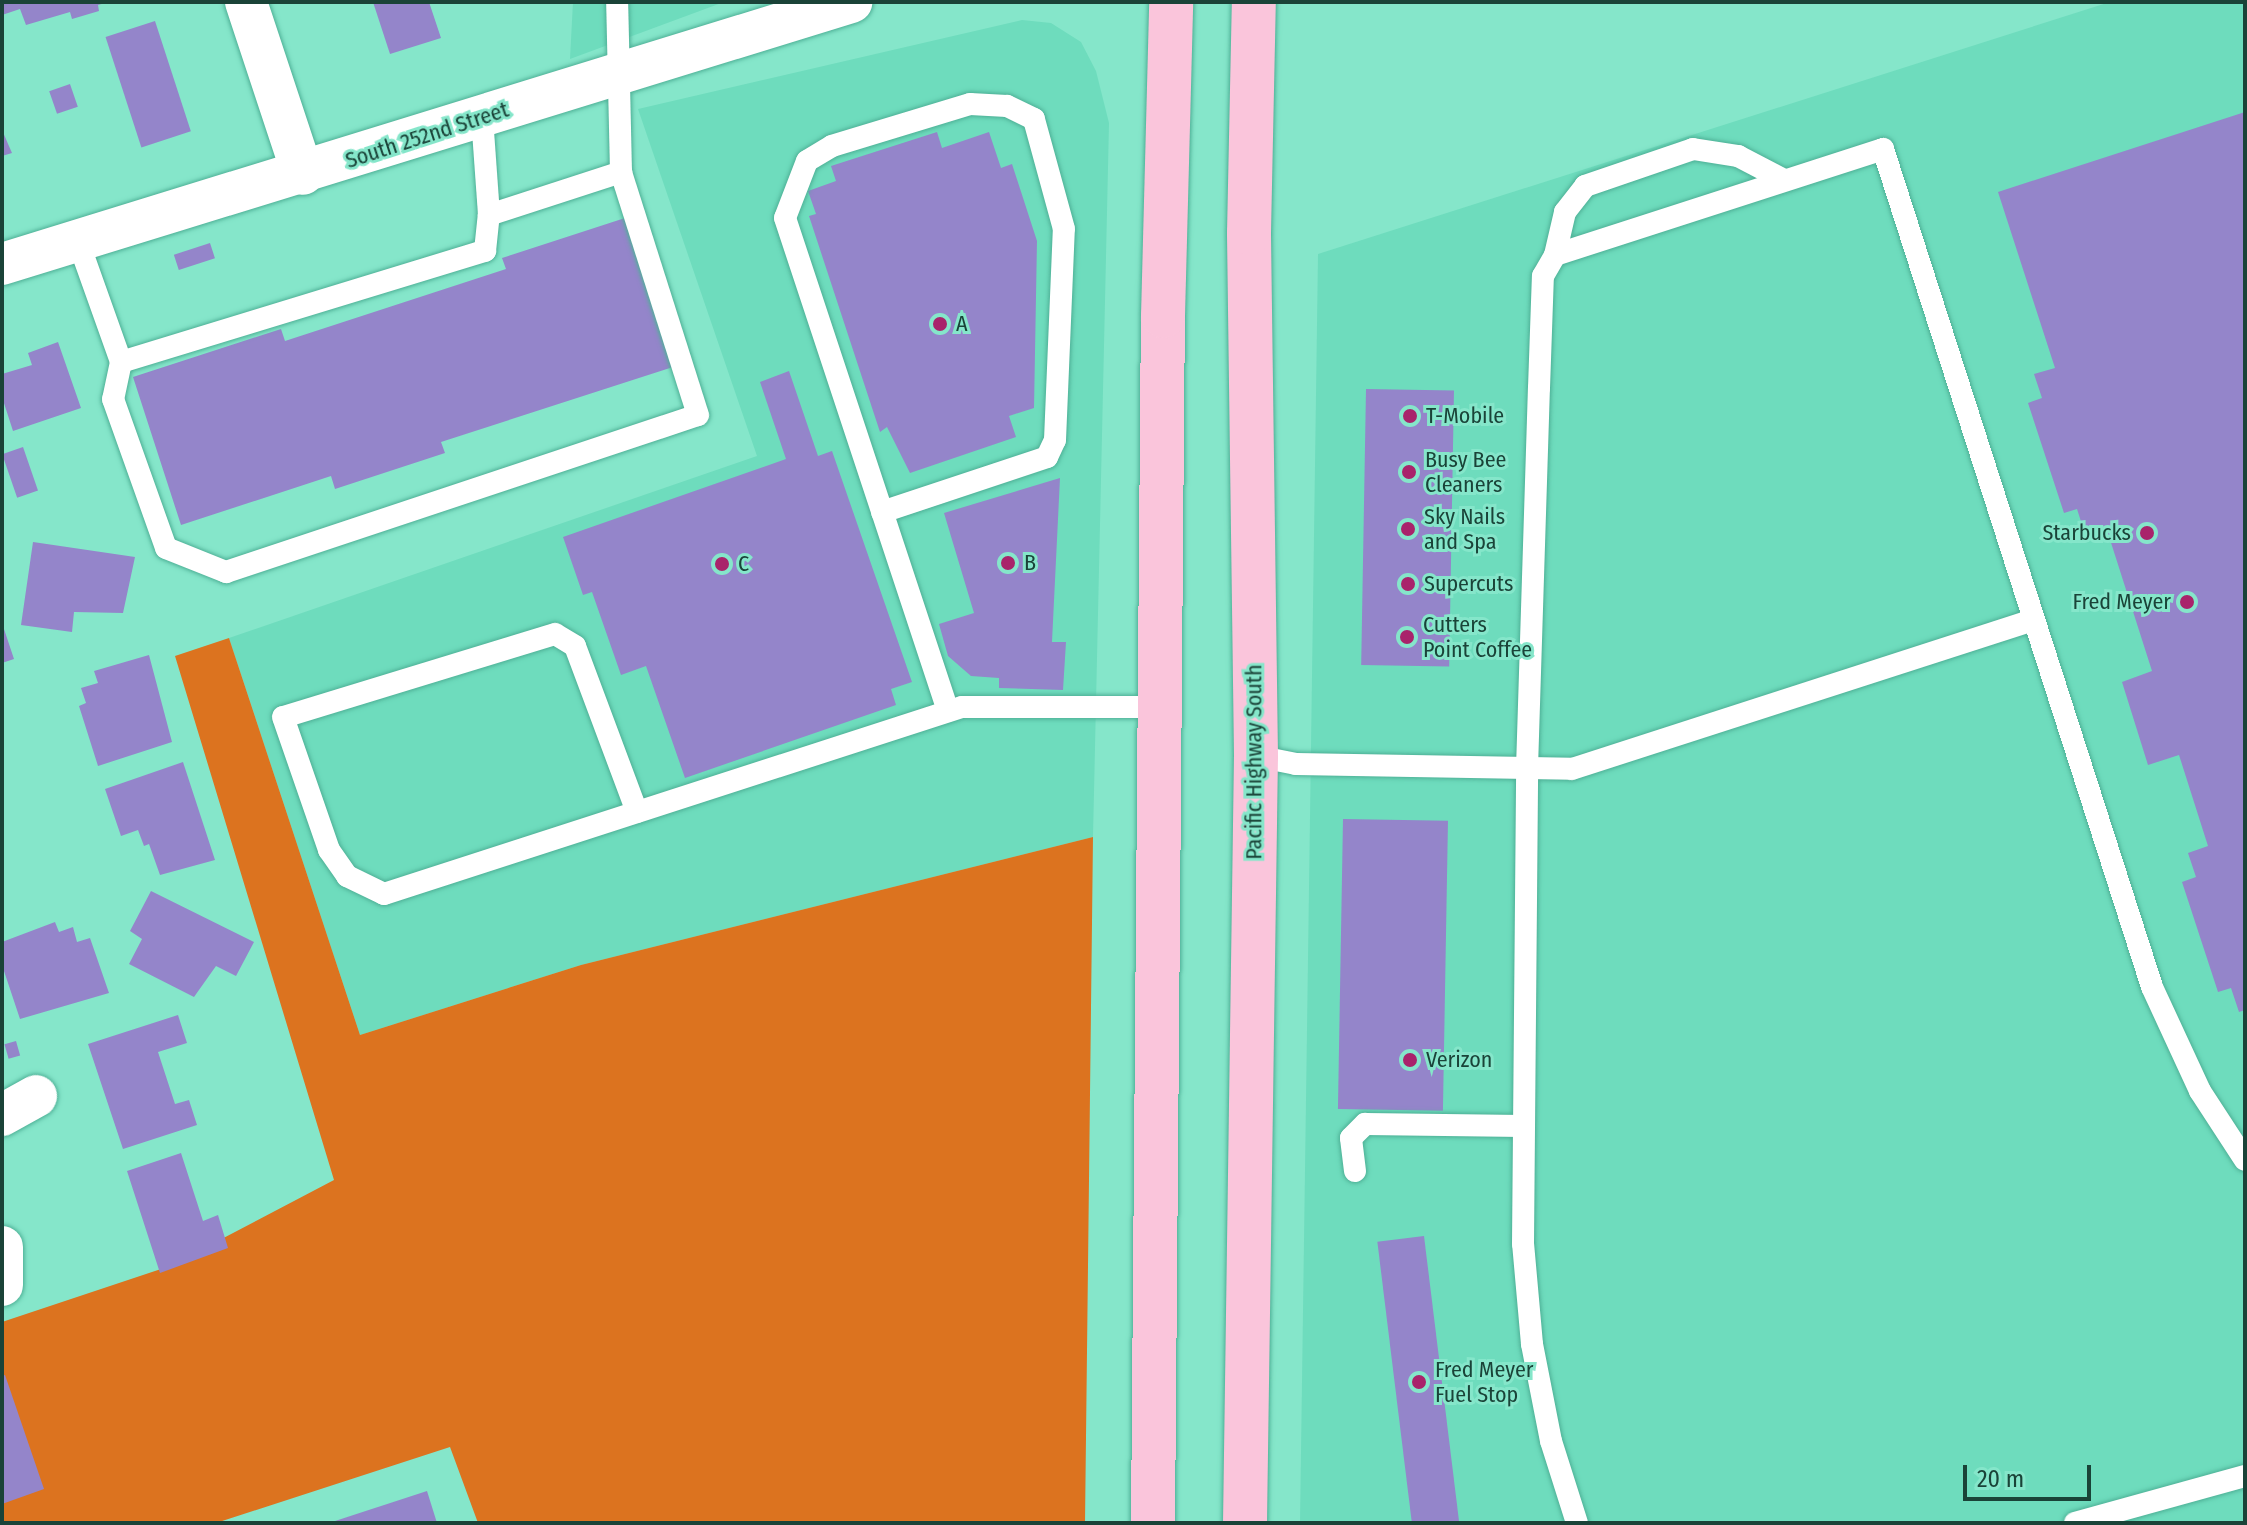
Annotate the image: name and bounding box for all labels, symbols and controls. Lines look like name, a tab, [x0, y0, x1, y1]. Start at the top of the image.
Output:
street label: South 252nd Street	[342, 96, 512, 174]
place label: A	[956, 311, 968, 337]
marker: A	[931, 315, 949, 333]
place label: T-Mobile	[1426, 403, 1504, 429]
marker: T-Mobile	[1401, 407, 1419, 425]
place label: Busy Bee Cleaners	[1425, 446, 1506, 498]
marker: Busy Bee Cleaners	[1400, 463, 1418, 481]
place label: Sky Nails and Spa	[1424, 503, 1505, 554]
marker: Sky Nails and Spa	[1399, 520, 1417, 538]
place label: Starbucks	[2042, 520, 2131, 546]
marker: Starbucks	[2138, 524, 2156, 542]
place label: B	[1024, 550, 1036, 576]
place label: C	[738, 551, 749, 577]
marker: B	[999, 554, 1017, 572]
marker: C	[713, 555, 731, 573]
place label: Supercuts	[1424, 571, 1513, 597]
marker: Supercuts	[1399, 575, 1417, 593]
place label: Fred Meyer	[2073, 589, 2171, 615]
marker: Fred Meyer	[2178, 593, 2196, 611]
place label: Cutters Point Coffee	[1423, 611, 1532, 662]
marker: Cutters Point Coffee	[1398, 628, 1416, 646]
street label: Pacific Highway South	[1241, 664, 1267, 860]
place label: Verizon	[1426, 1047, 1492, 1073]
marker: Verizon	[1401, 1051, 1419, 1069]
place label: Fred Meyer Fuel Stop	[1435, 1356, 1533, 1408]
marker: Fred Meyer Fuel Stop	[1410, 1373, 1428, 1391]
scale bar	[1967, 1449, 2095, 1499]
text: 20 m	[1977, 1465, 2024, 1493]

